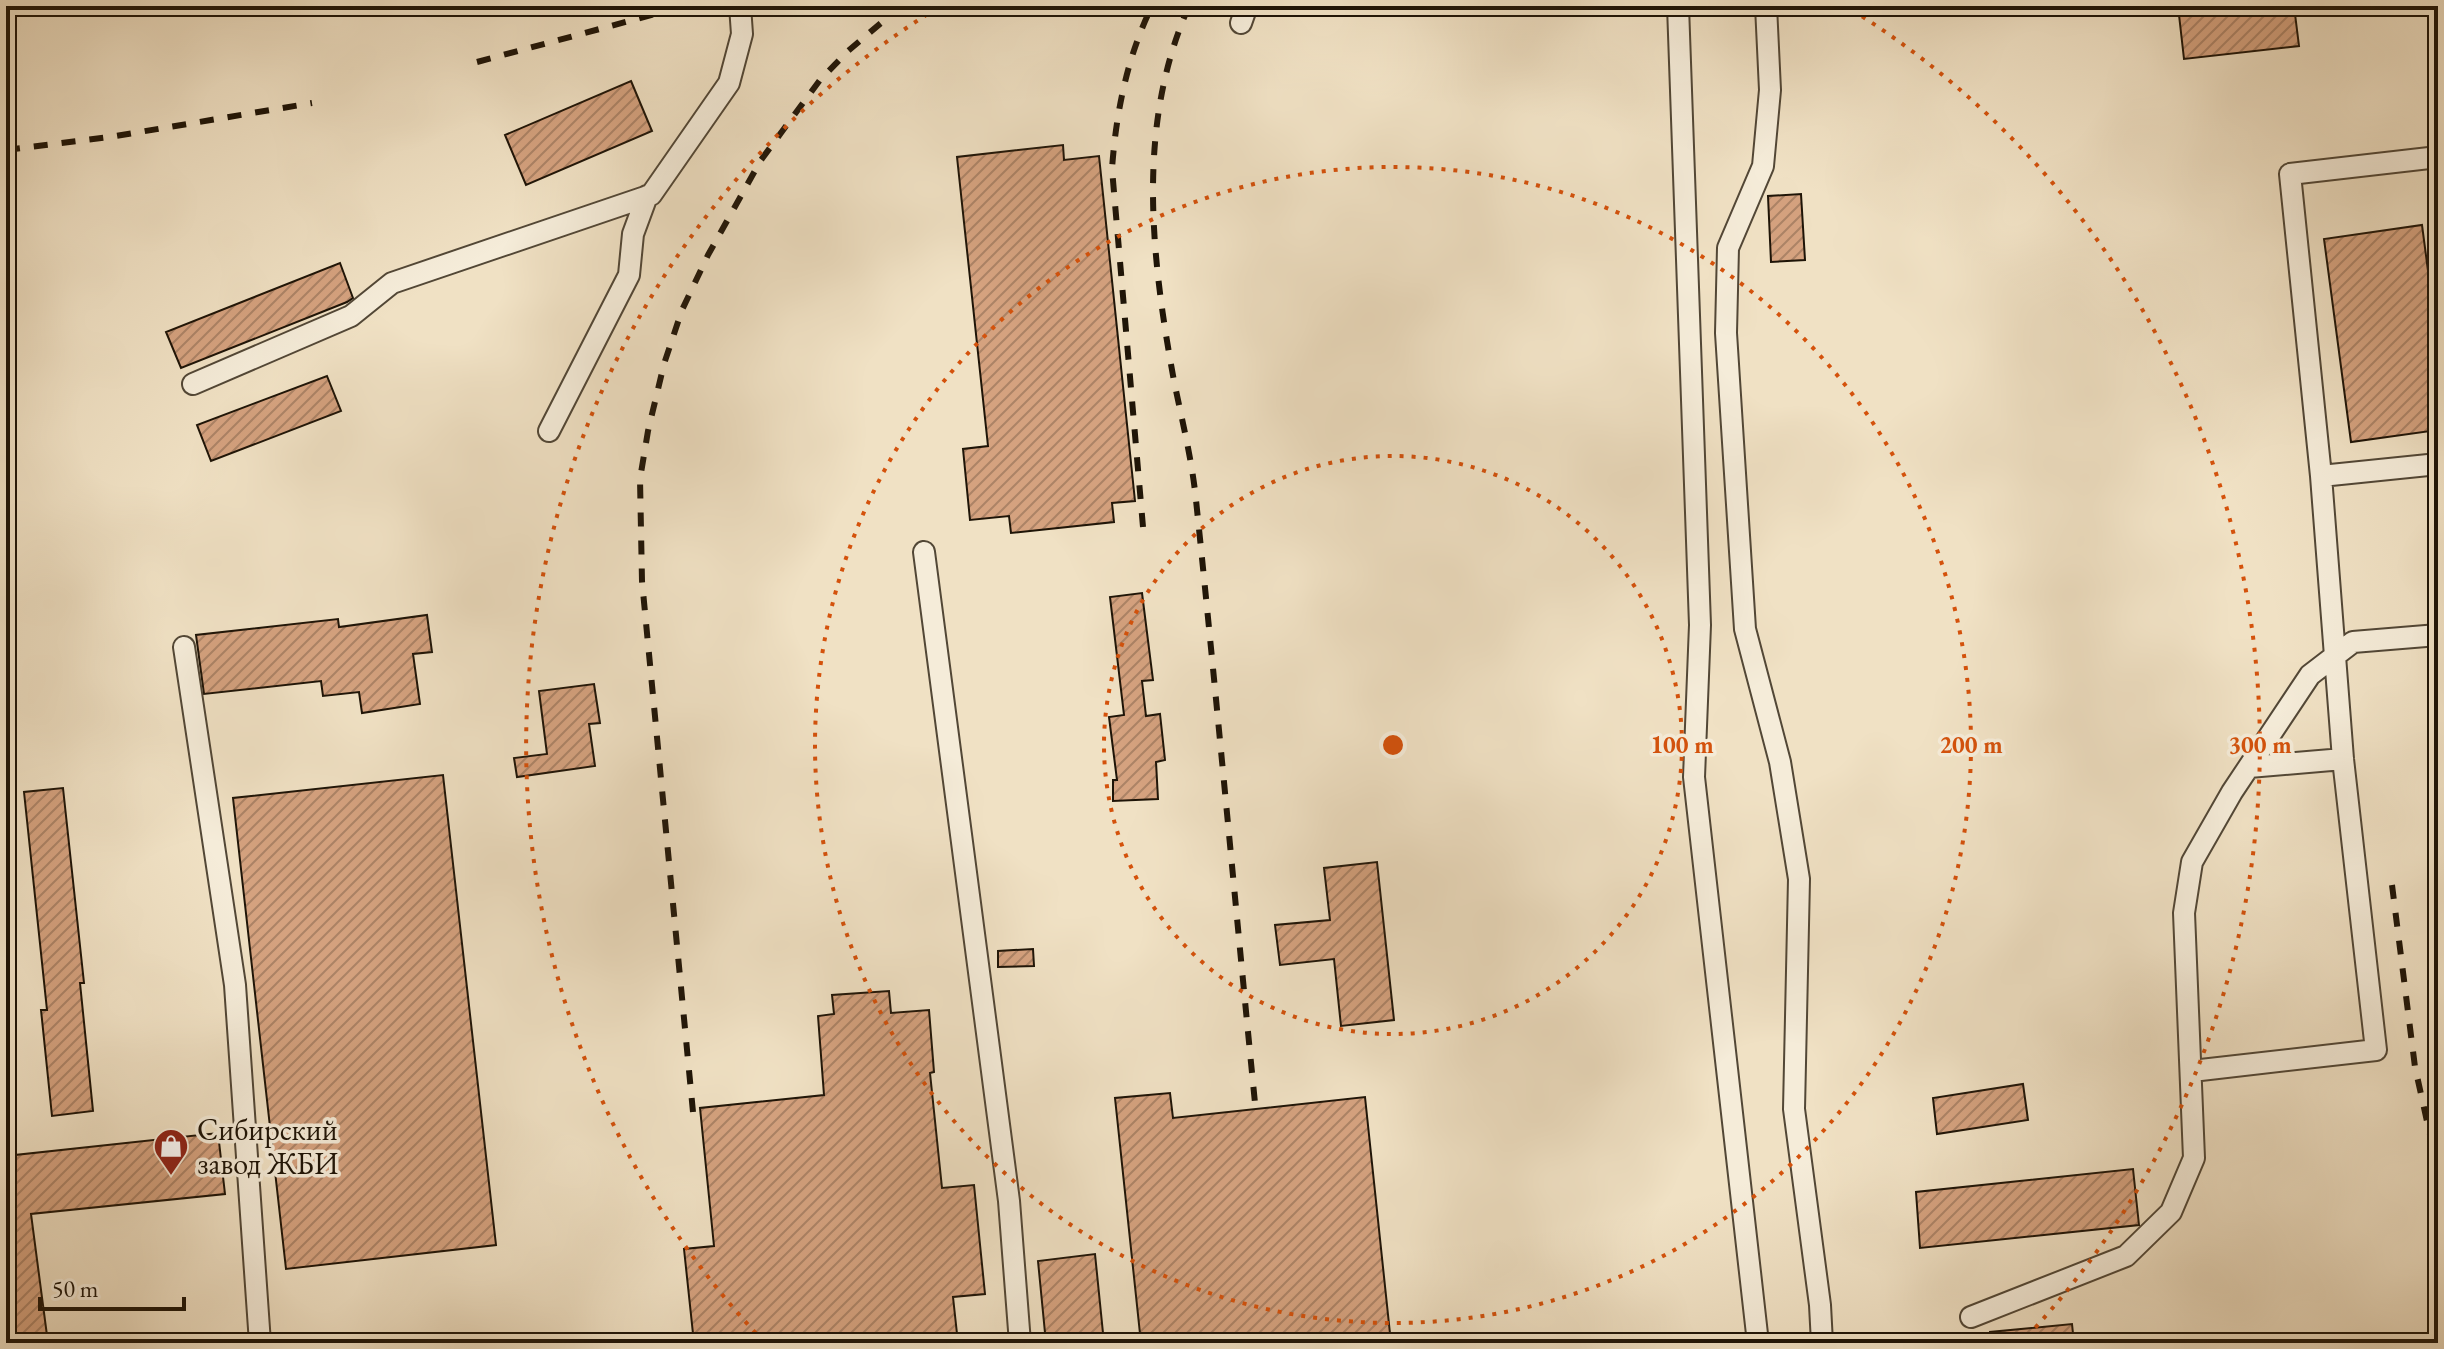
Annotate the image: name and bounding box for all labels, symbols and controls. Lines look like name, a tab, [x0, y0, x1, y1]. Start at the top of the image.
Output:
text: 100 m	[1650, 729, 1714, 760]
text: 200 m	[1939, 729, 2003, 760]
text: 300 m	[2228, 729, 2292, 760]
centre of rings	[1379, 731, 1407, 759]
place label: Сибирский завод ЖБИ	[197, 1110, 338, 1183]
shop icon: Сибирский завод ЖБИ	[152, 1127, 190, 1177]
scale bar	[40, 1261, 184, 1311]
text: 50 m	[52, 1273, 99, 1304]

